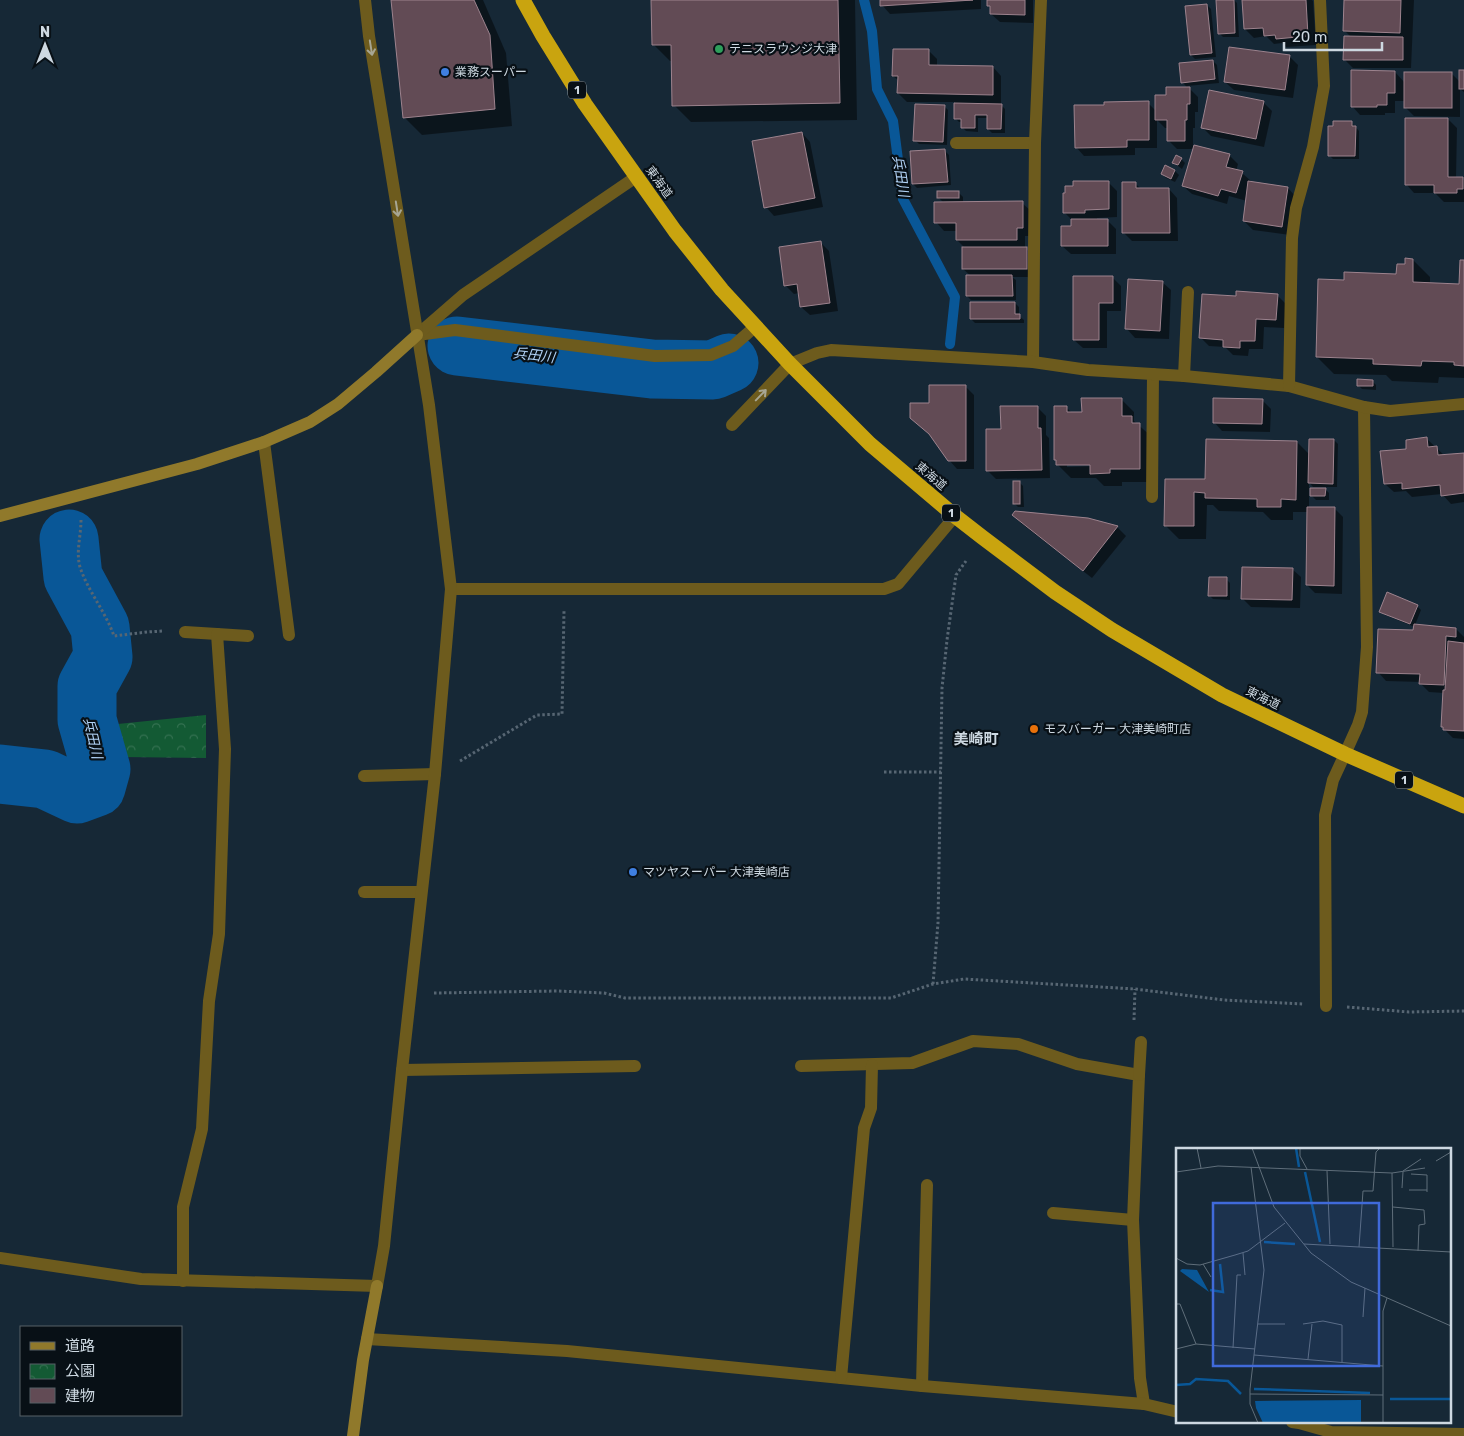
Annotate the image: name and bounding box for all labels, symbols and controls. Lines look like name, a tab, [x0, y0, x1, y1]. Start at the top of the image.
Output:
north arrow	[20, 20, 70, 70]
scale bar	[1284, 20, 1382, 52]
text: N	[40, 24, 50, 41]
text: 20 m	[1292, 28, 1327, 46]
one-way arrow	[366, 40, 376, 56]
place label: テニスラウンジ大津	[729, 42, 837, 56]
marker: テニスラウンジ大津	[713, 43, 725, 55]
place label: 業務スーパー	[455, 65, 527, 79]
marker: 業務スーパー	[439, 66, 451, 78]
road number: 1	[568, 82, 586, 98]
water label: 兵田川	[889, 154, 912, 200]
street label: 東海道	[643, 163, 675, 201]
one-way arrow	[392, 200, 402, 216]
water label: 兵田川	[512, 345, 558, 367]
one-way arrow	[755, 388, 767, 401]
street label: 東海道	[913, 459, 949, 493]
road number: 1	[942, 504, 960, 522]
street label: 東海道	[1244, 684, 1282, 712]
water label: 兵田川	[80, 716, 106, 762]
place label: モスバーガー 大津美崎町店	[1044, 722, 1191, 736]
marker: モスバーガー 大津美崎町店	[1028, 723, 1040, 735]
district label: 美崎町	[953, 730, 999, 748]
road number: 1	[1395, 772, 1413, 788]
place label: マツヤスーパー 大津美崎店	[643, 865, 790, 879]
marker: マツヤスーパー 大津美崎店	[627, 866, 639, 878]
inset map	[1176, 1148, 1452, 1424]
legend	[20, 1326, 182, 1416]
text: 道路	[65, 1337, 95, 1355]
text: 公園	[65, 1362, 95, 1380]
text: 建物	[65, 1387, 95, 1405]

